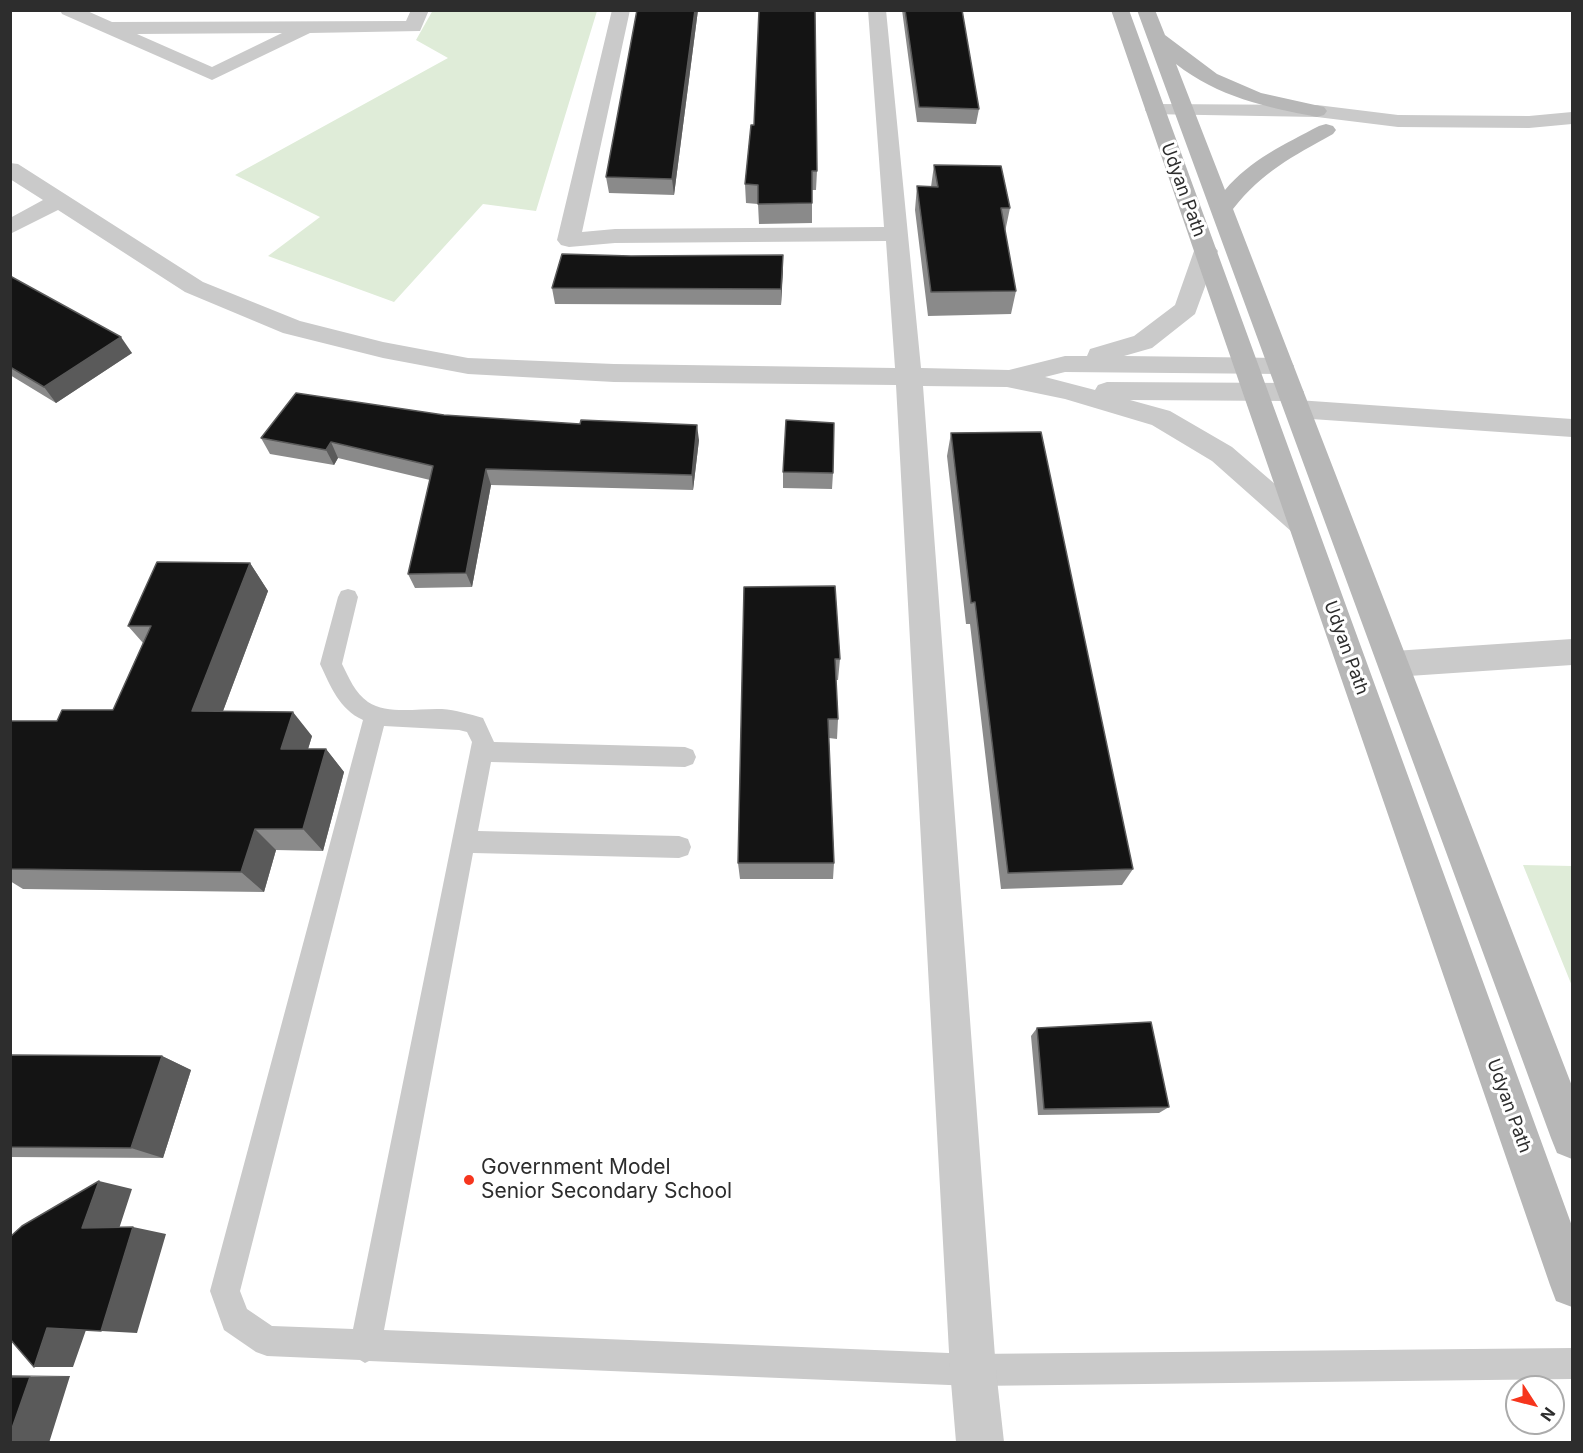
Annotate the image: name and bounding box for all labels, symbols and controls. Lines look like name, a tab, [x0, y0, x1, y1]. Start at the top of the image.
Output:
street label: Udyan Path	[1156, 140, 1210, 240]
street label: Udyan Path	[1319, 598, 1373, 698]
street label: Udyan Path	[1482, 1056, 1536, 1156]
place label: Government Model Senior Secondary School	[481, 1155, 732, 1205]
marker: Government Model Senior Secondary School	[462, 1173, 476, 1187]
north arrow	[1505, 1375, 1565, 1435]
text: N	[1536, 1404, 1560, 1425]

